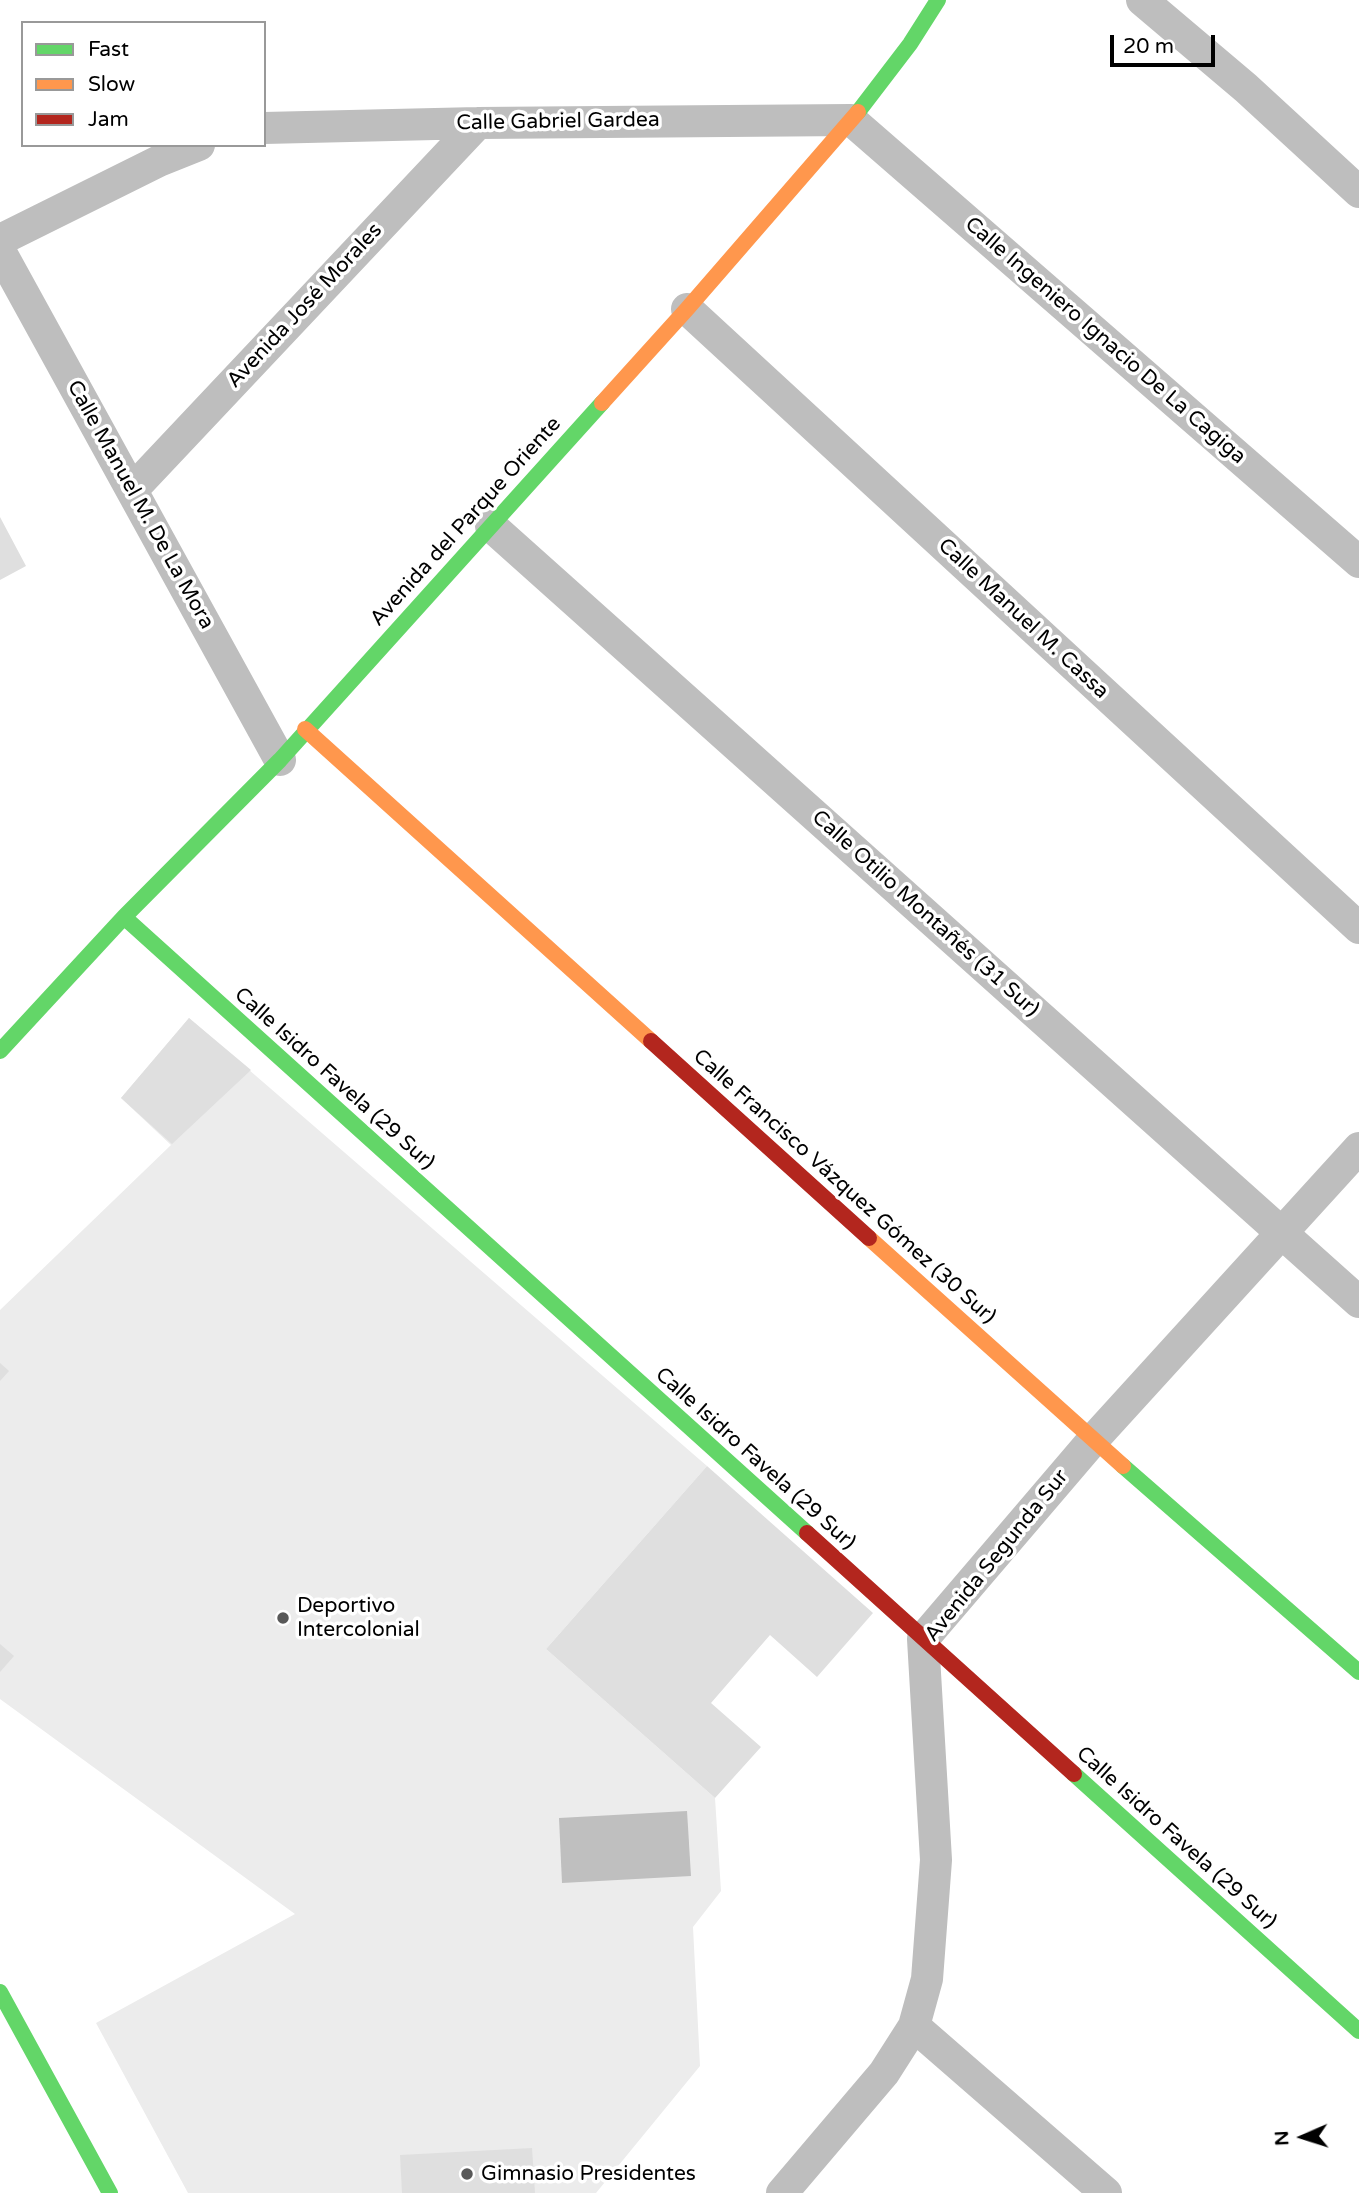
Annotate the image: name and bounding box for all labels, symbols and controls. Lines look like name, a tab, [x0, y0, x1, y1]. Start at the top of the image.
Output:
legend	[21, 21, 266, 147]
scale bar	[1114, 21, 1219, 65]
text: 20 m	[1123, 34, 1174, 59]
text: Fast	[88, 37, 129, 62]
text: Slow	[88, 72, 135, 97]
text: Jam	[88, 107, 129, 132]
street label: Calle Gabriel Gardea	[456, 108, 660, 136]
street label: Calle Ingeniero Ignacio De La Cagiga	[959, 212, 1251, 470]
street label: Avenida José Morales	[222, 218, 388, 394]
street label: Calle Manuel M. De La Mora	[61, 376, 219, 634]
street label: Avenida del Parque Oriente	[365, 412, 567, 632]
street label: Calle Manuel M. Cassa	[933, 533, 1113, 705]
street label: Calle Otilio Montañés (31 Sur)	[806, 805, 1044, 1023]
street label: Calle Isidro Favela (29 Sur)	[229, 982, 439, 1176]
street label: Calle Francisco Vázquez Gómez (30 Sur)	[688, 1044, 1000, 1330]
street label: Calle Isidro Favela (29 Sur)	[650, 1362, 860, 1556]
street label: Avenida Segunda Sur	[920, 1465, 1074, 1647]
place label: Deportivo Intercolonial	[297, 1593, 420, 1643]
marker: Deportivo Intercolonial	[275, 1610, 291, 1626]
street label: Calle Isidro Favela (29 Sur)	[1071, 1741, 1281, 1935]
north arrow	[1268, 2102, 1338, 2172]
text: N	[1271, 2130, 1293, 2146]
place label: Gimnasio Presidentes	[481, 2161, 696, 2187]
marker: Gimnasio Presidentes	[459, 2166, 475, 2182]

